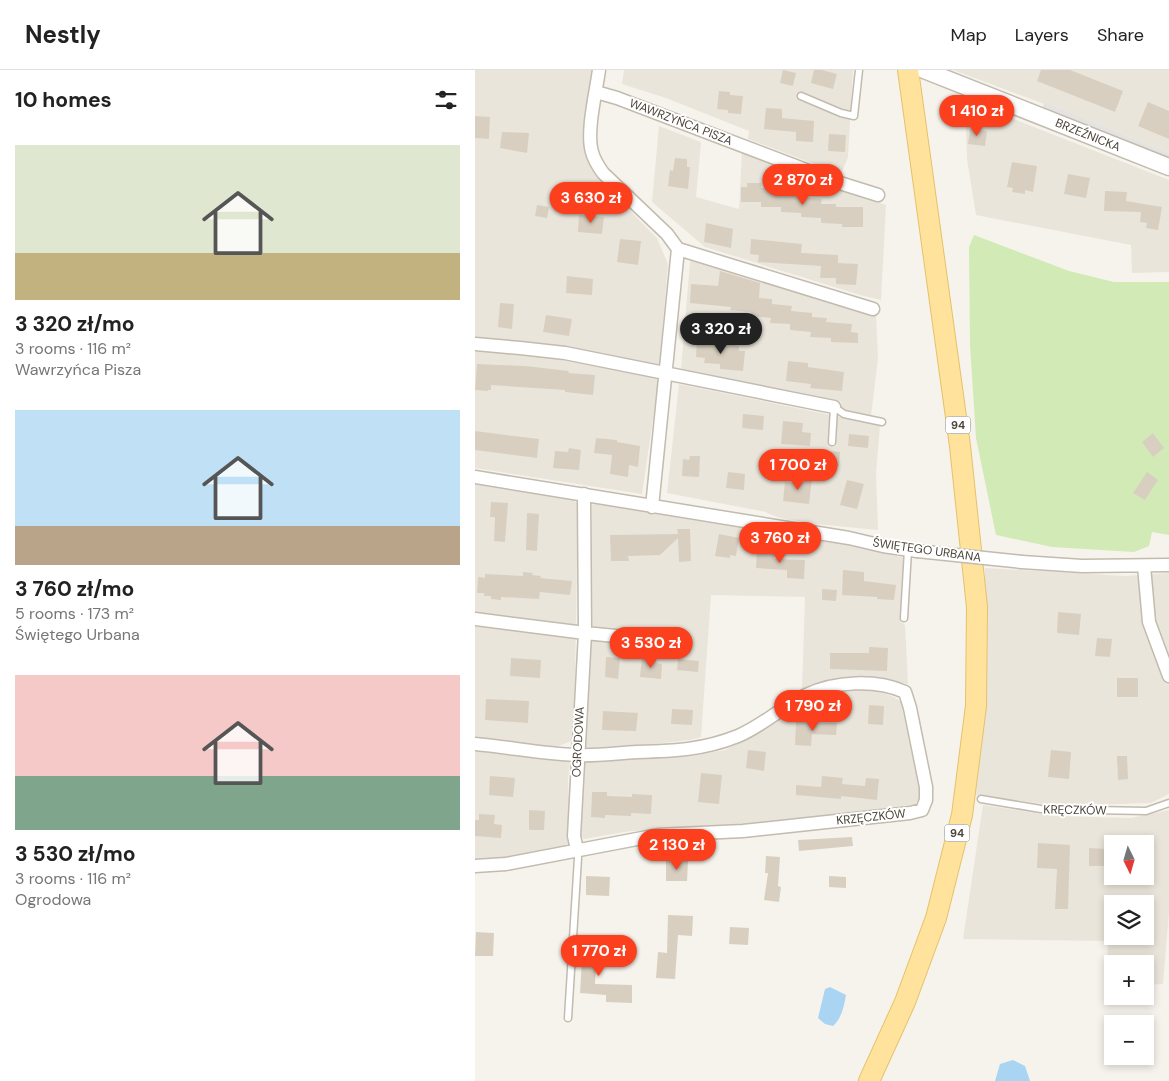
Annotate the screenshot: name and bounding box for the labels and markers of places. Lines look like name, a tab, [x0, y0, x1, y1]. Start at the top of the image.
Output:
pin: 1 410 zł	[925, 94, 1029, 137]
pin: 2 870 zł	[751, 164, 855, 206]
pin: 3 630 zł	[539, 182, 643, 224]
pin: 3 320 zł	[669, 312, 773, 355]
pin: 1 700 zł	[746, 448, 850, 491]
pin: 3 760 zł	[728, 522, 832, 564]
pin: 3 530 zł	[599, 626, 703, 669]
pin: 1 790 zł	[761, 690, 865, 732]
pin: 2 130 zł	[625, 828, 729, 871]
pin: 1 770 zł	[547, 934, 651, 977]

